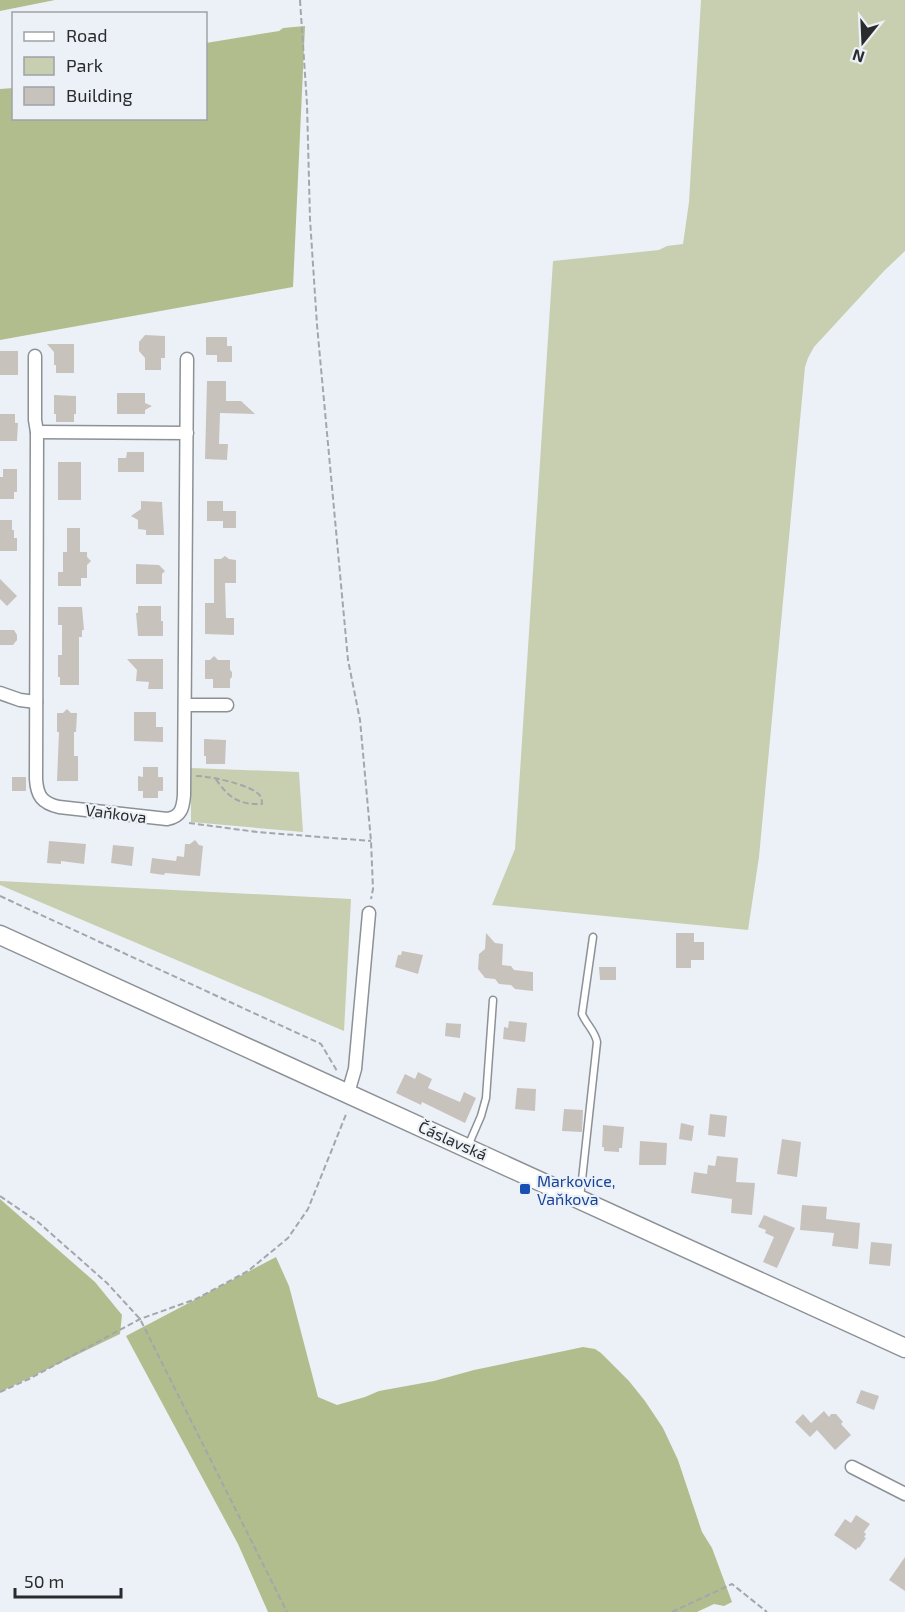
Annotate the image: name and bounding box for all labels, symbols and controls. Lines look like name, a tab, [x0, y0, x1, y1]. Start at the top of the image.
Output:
legend	[12, 12, 207, 120]
north arrow	[833, 12, 893, 72]
text: Road	[66, 24, 107, 46]
text: N	[850, 46, 867, 68]
text: Park	[66, 54, 103, 76]
text: Building	[66, 84, 133, 106]
street label: Vaňkova	[84, 800, 148, 826]
street label: Čáslavská	[416, 1116, 490, 1164]
place label: Markovice, Vaňkova	[537, 1171, 616, 1208]
marker: Markovice, Vaňkova	[518, 1182, 532, 1196]
scale bar	[15, 1561, 122, 1599]
text: 50 m	[24, 1570, 64, 1592]

